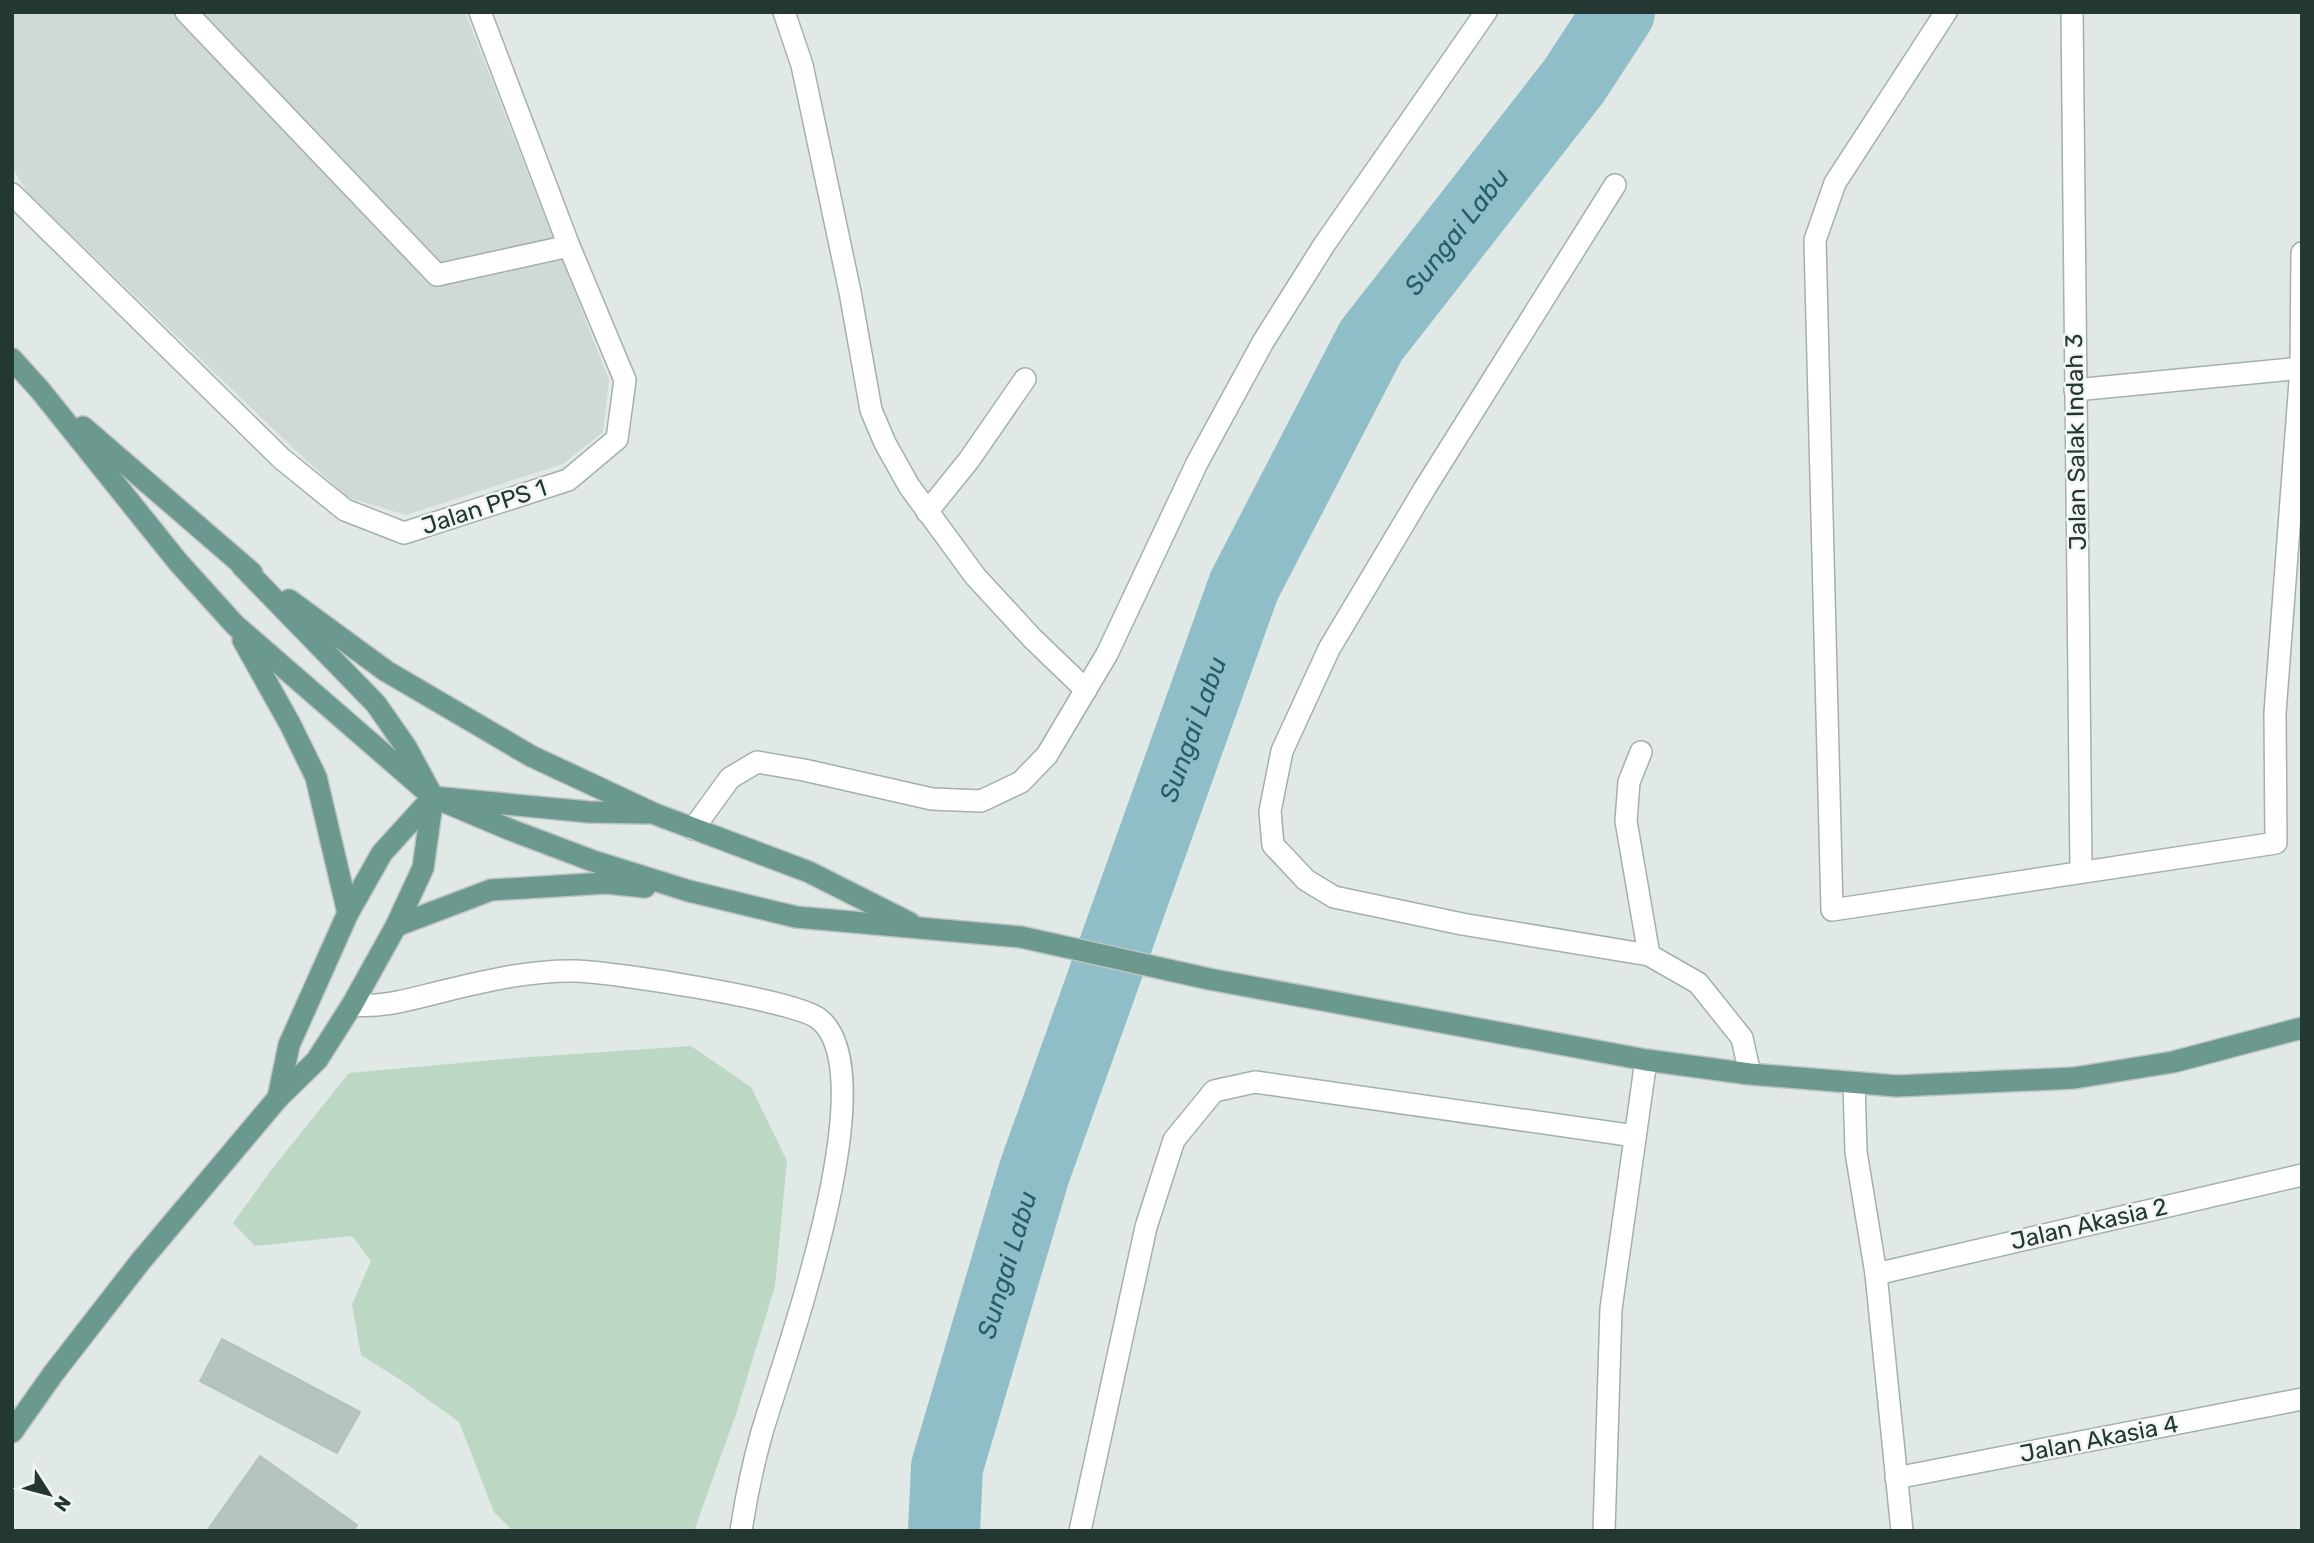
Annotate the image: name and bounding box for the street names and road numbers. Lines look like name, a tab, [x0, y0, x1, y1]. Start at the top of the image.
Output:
street label: Jalan Salak Indah 3	[2060, 333, 2092, 551]
street label: Jalan PPS 1	[418, 474, 550, 540]
street label: Jalan Akasia 2	[2008, 1192, 2170, 1256]
street label: Jalan Akasia 4	[2017, 1410, 2181, 1468]

